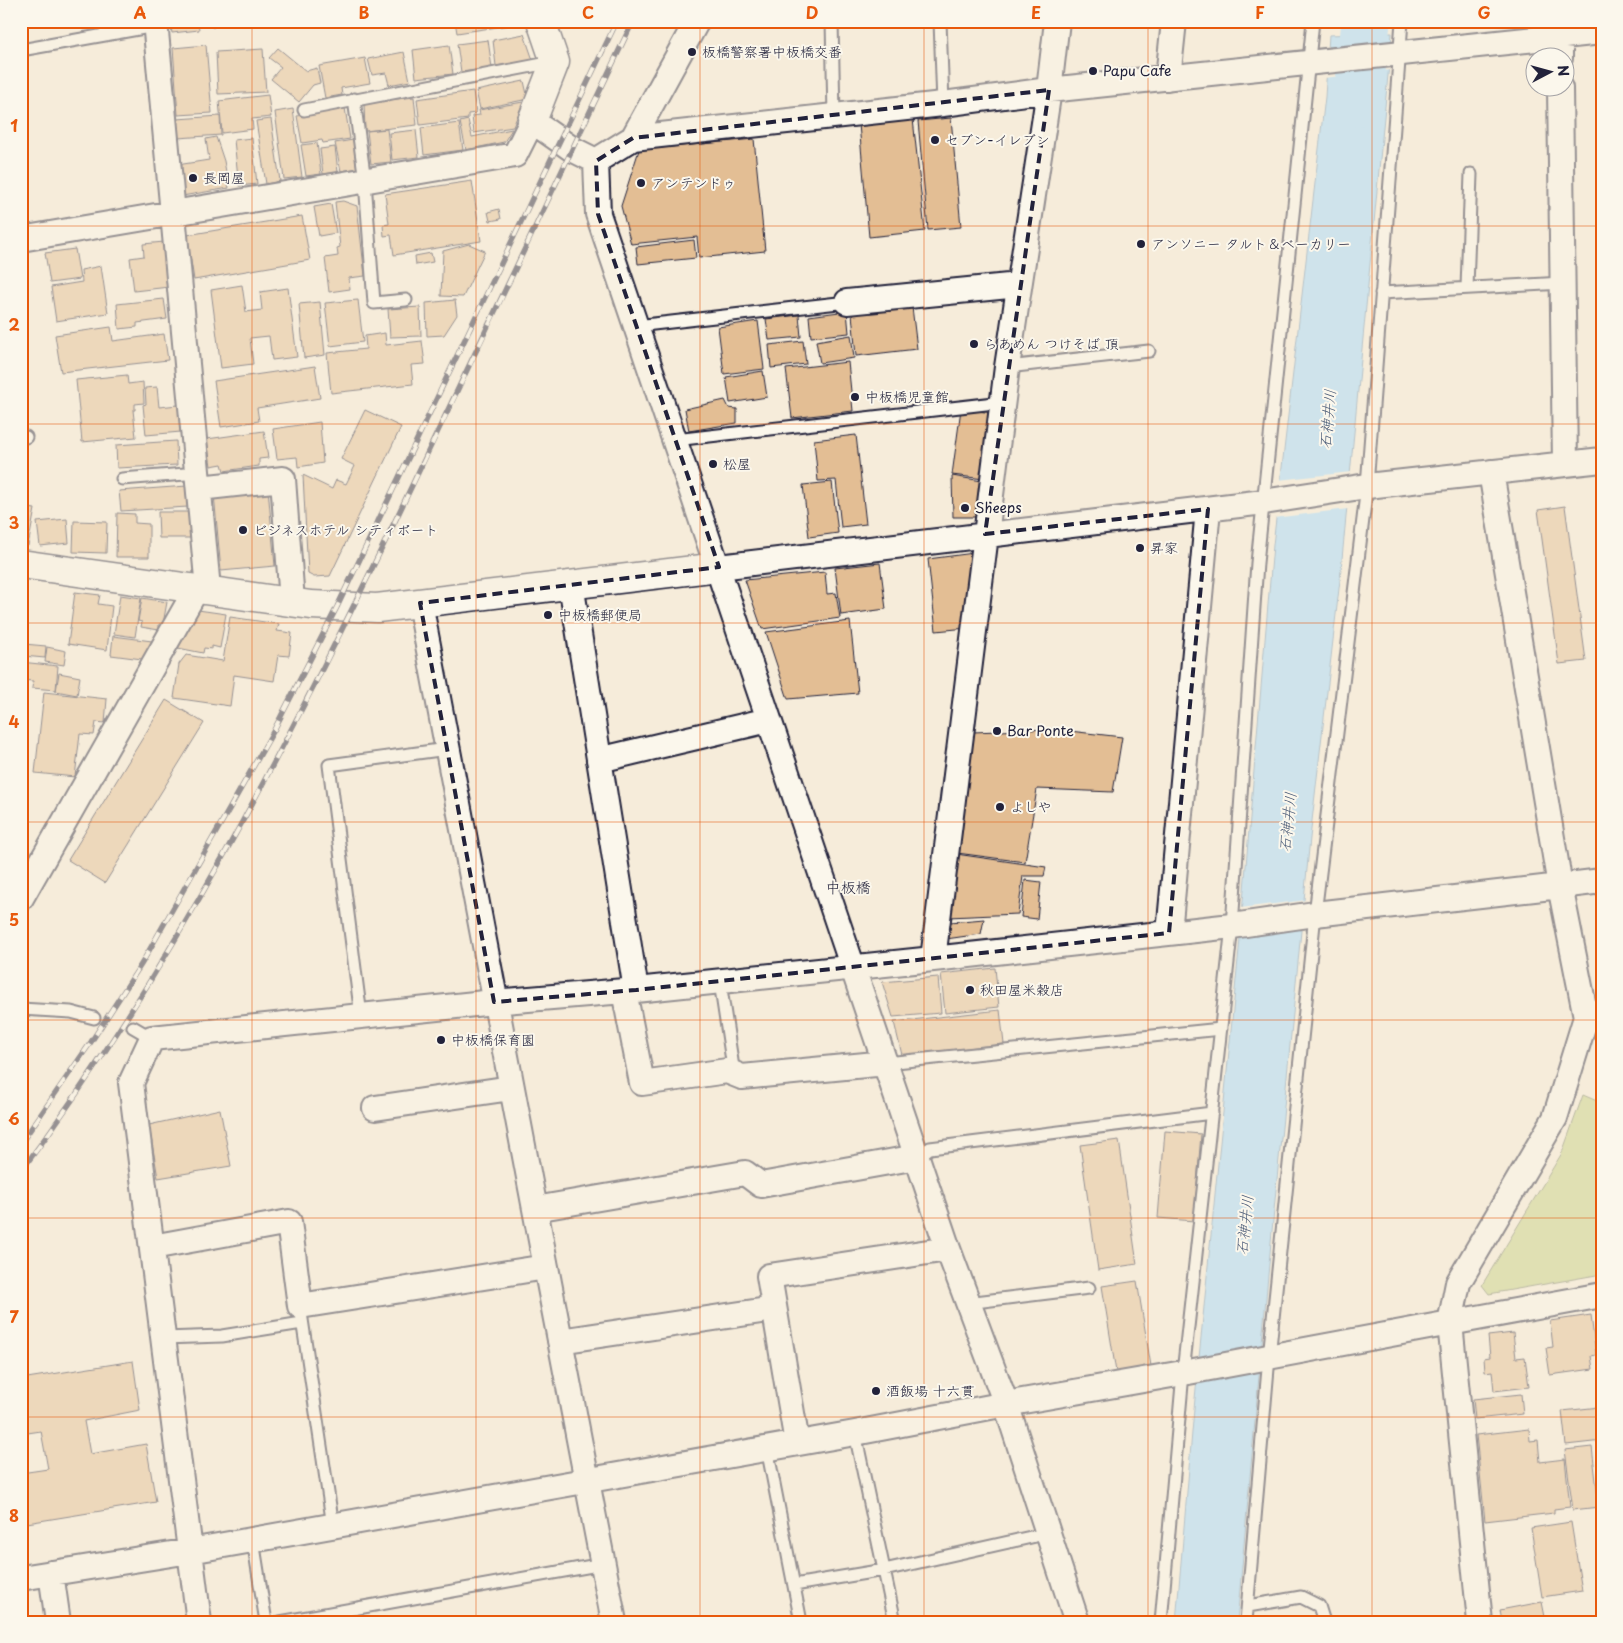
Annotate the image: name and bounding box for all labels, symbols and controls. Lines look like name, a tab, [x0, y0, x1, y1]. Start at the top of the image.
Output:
text: A	[134, 0, 147, 24]
text: B	[359, 0, 370, 24]
text: C	[582, 0, 594, 24]
text: D	[806, 0, 818, 24]
text: E	[1031, 0, 1041, 24]
text: F	[1255, 0, 1265, 24]
text: G	[1477, 0, 1491, 24]
place label: 板橋警察署中板橋交番	[702, 41, 842, 62]
marker: 板橋警察署中板橋交番	[686, 46, 698, 58]
north arrow	[1526, 48, 1576, 98]
place label: Papu Cafe	[1103, 60, 1172, 81]
text: N	[1552, 64, 1574, 77]
marker: Papu Cafe	[1087, 65, 1099, 77]
text: 1	[10, 113, 18, 137]
place label: セブン-イレブン	[945, 129, 1050, 150]
marker: セブン-イレブン	[929, 134, 941, 146]
place label: 長岡屋	[203, 167, 245, 188]
marker: 長岡屋	[187, 172, 199, 184]
place label: アンテンドゥ	[651, 172, 736, 193]
marker: アンテンドゥ	[635, 177, 647, 189]
place label: アンソニー タルト＆ベーカリー	[1151, 233, 1351, 254]
marker: アンソニー タルト＆ベーカリー	[1135, 238, 1147, 250]
text: 2	[8, 312, 20, 336]
place label: らあめん つけそば 頂	[984, 333, 1119, 354]
marker: らあめん つけそば 頂	[968, 338, 980, 350]
place label: 中板橋児童館	[865, 386, 949, 407]
water label: 石神井川	[1312, 388, 1341, 450]
marker: 中板橋児童館	[849, 391, 861, 403]
place label: 松屋	[723, 453, 751, 474]
marker: 松屋	[707, 458, 719, 470]
place label: Sheeps	[975, 497, 1022, 518]
marker: Sheeps	[959, 502, 971, 514]
text: 3	[9, 510, 19, 534]
place label: ビジネスホテル シティポート	[253, 519, 438, 540]
marker: ビジネスホテル シティポート	[237, 524, 249, 536]
place label: 昇家	[1150, 537, 1178, 558]
marker: 昇家	[1134, 542, 1146, 554]
place label: 中板橋郵便局	[558, 604, 642, 625]
marker: 中板橋郵便局	[542, 609, 554, 621]
text: 4	[9, 709, 20, 733]
place label: Bar Ponte	[1007, 720, 1074, 741]
marker: Bar Ponte	[991, 725, 1003, 737]
water label: 石神井川	[1272, 791, 1301, 853]
place label: よしや	[1010, 796, 1052, 817]
marker: よしや	[994, 801, 1006, 813]
district label: 中板橋	[825, 875, 871, 898]
text: 5	[9, 907, 19, 931]
place label: 秋田屋米穀店	[980, 979, 1064, 1000]
marker: 秋田屋米穀店	[964, 984, 976, 996]
place label: 中板橋保育園	[451, 1029, 535, 1050]
marker: 中板橋保育園	[435, 1034, 447, 1046]
text: 6	[8, 1106, 20, 1130]
water label: 石神井川	[1229, 1194, 1258, 1256]
text: 7	[9, 1304, 19, 1328]
place label: 酒飯場 十六貫	[886, 1380, 975, 1401]
marker: 酒飯場 十六貫	[870, 1385, 882, 1397]
text: 8	[9, 1503, 19, 1527]

